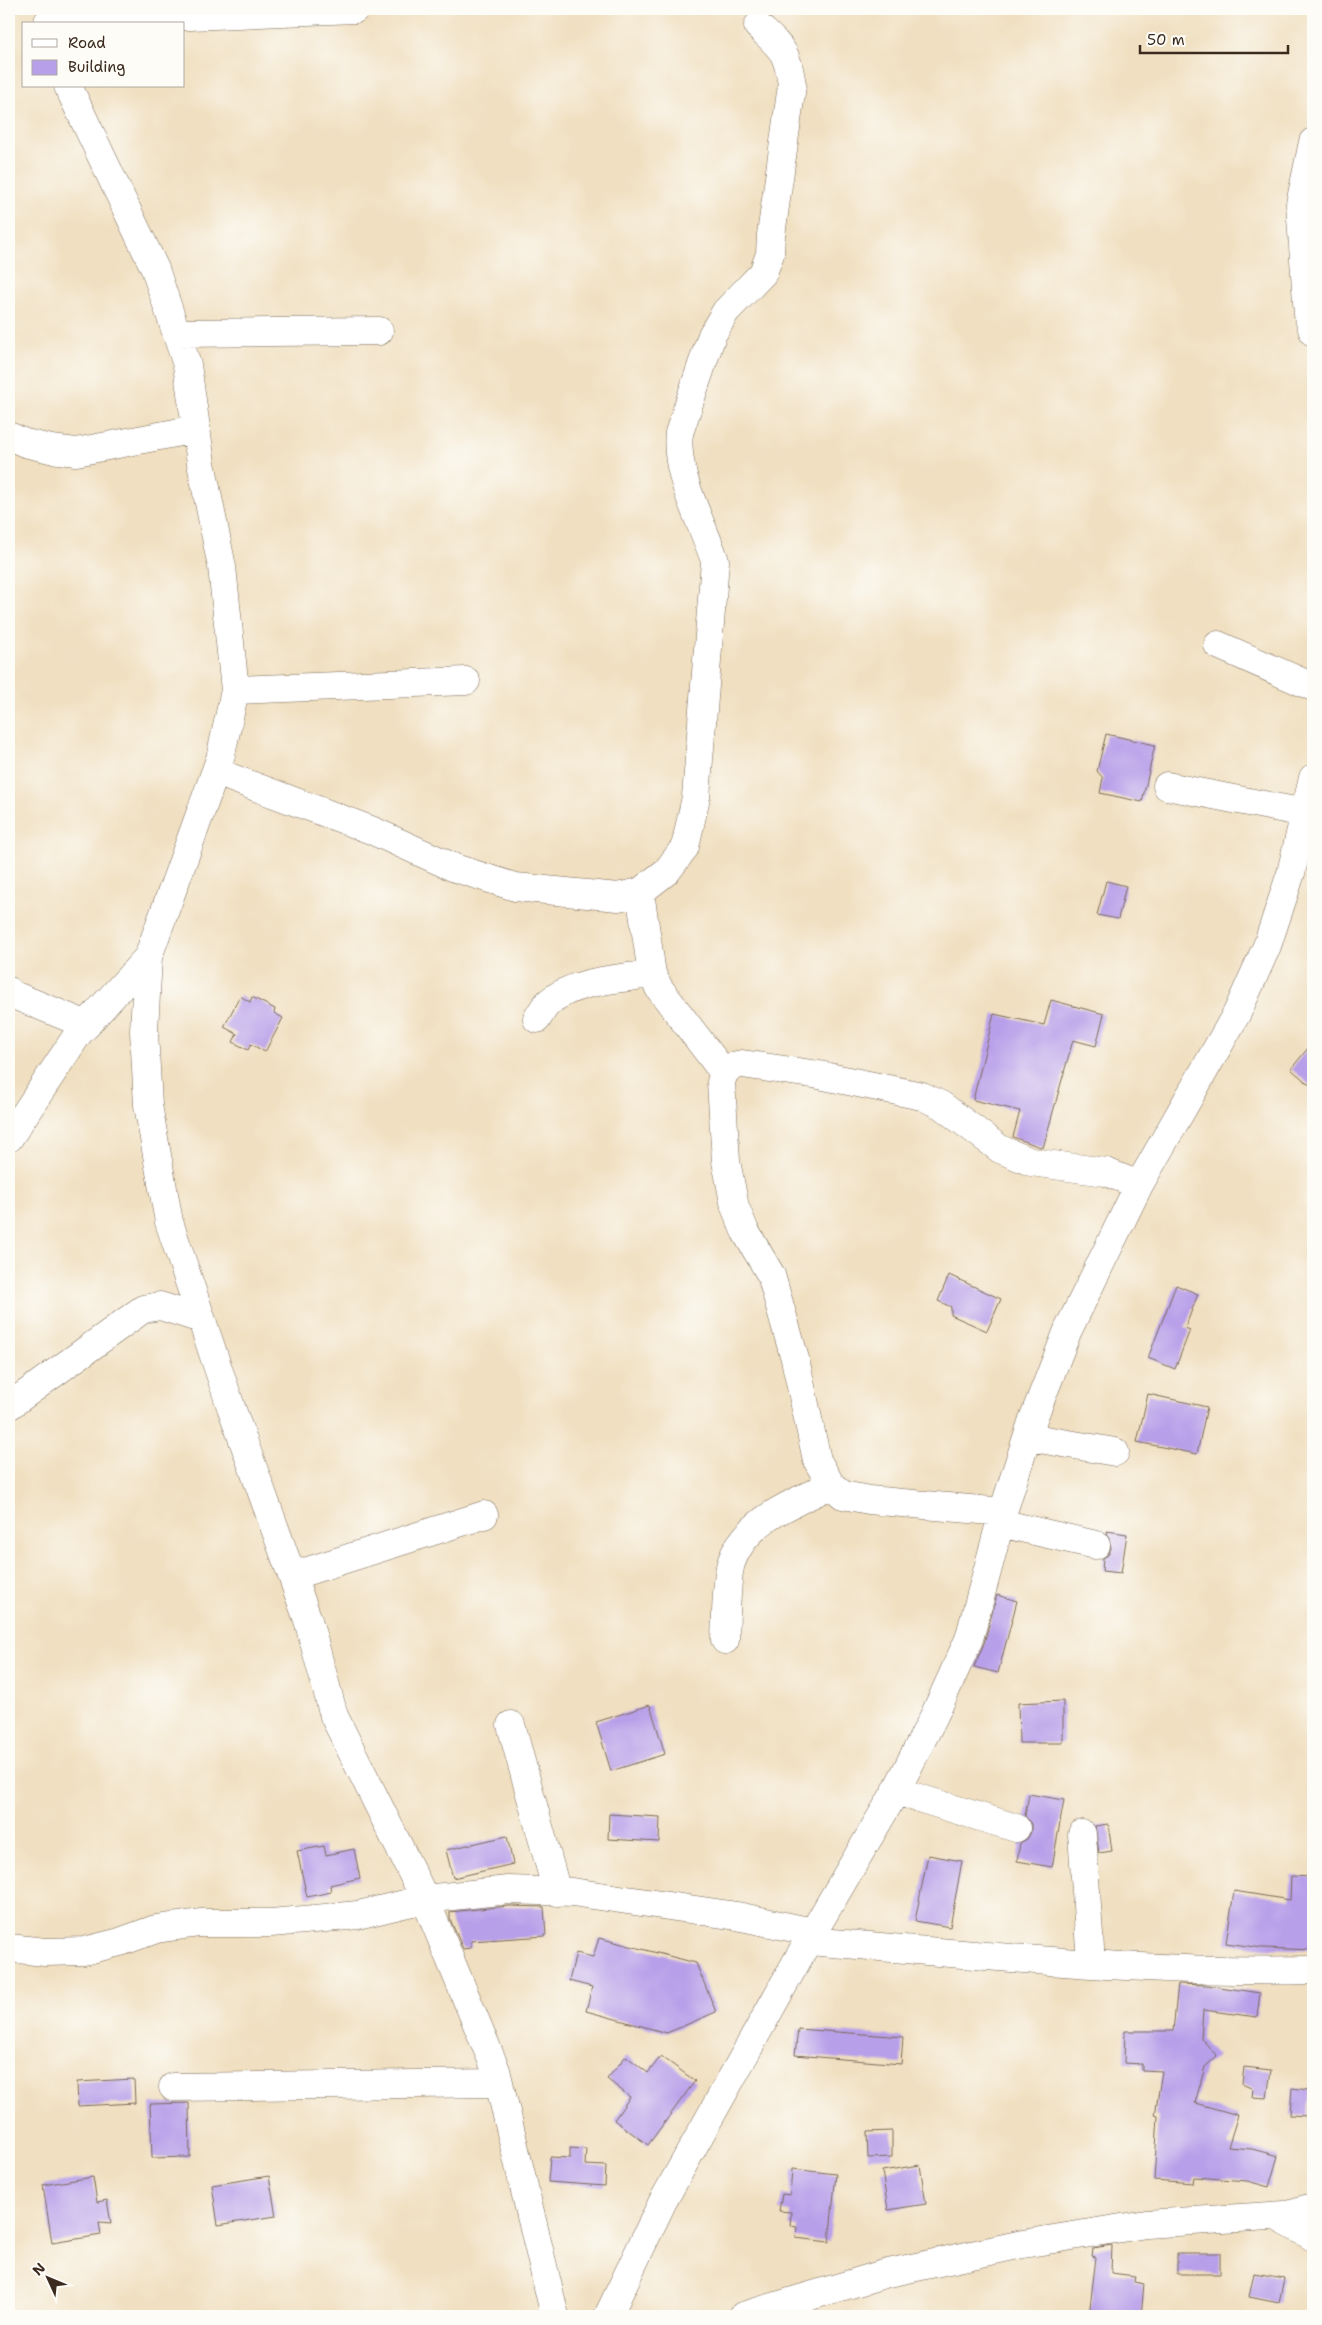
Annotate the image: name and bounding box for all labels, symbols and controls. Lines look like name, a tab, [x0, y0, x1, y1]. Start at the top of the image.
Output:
legend	[22, 22, 185, 88]
scale bar	[1140, 22, 1287, 54]
text: 50 m	[1147, 30, 1185, 50]
text: Road	[68, 33, 106, 53]
text: Building	[68, 57, 125, 77]
north arrow	[22, 2252, 72, 2302]
text: N	[28, 2259, 49, 2279]

